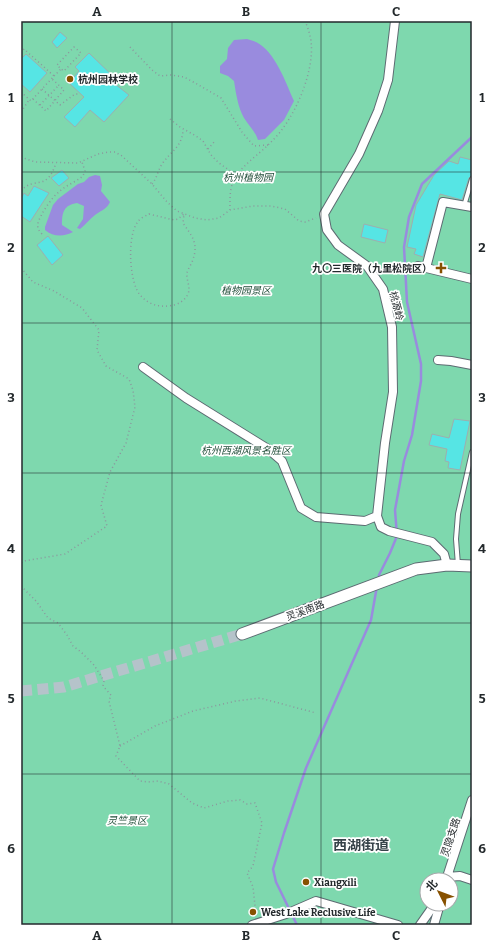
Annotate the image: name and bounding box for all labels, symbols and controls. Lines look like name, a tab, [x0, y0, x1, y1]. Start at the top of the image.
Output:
text: A	[92, 4, 102, 19]
text: B	[242, 4, 250, 19]
text: C	[392, 4, 400, 19]
place label: 杭州园林学校	[78, 73, 138, 86]
marker: 杭州园林学校	[65, 74, 75, 84]
text: 1	[8, 90, 14, 105]
text: 1	[479, 90, 485, 105]
park label: 杭州植物园	[223, 172, 275, 184]
text: 2	[7, 240, 15, 255]
text: 2	[478, 240, 486, 255]
marker: 九〇三医院（九里松院区）	[435, 262, 447, 274]
place label: 九〇三医院（九里松院区）	[312, 263, 432, 275]
park label: 植物园景区	[221, 285, 273, 297]
street label: 桃源岭	[387, 290, 405, 322]
text: 3	[7, 390, 15, 405]
text: 3	[478, 390, 486, 405]
park label: 杭州西湖风景名胜区	[201, 445, 293, 457]
text: 4	[7, 541, 15, 556]
text: 4	[478, 541, 486, 556]
street label: 灵溪南路	[284, 598, 326, 623]
text: 5	[7, 691, 15, 706]
text: 5	[478, 691, 486, 706]
park label: 灵竺景区	[107, 815, 149, 827]
street label: 灵隐支路	[439, 816, 463, 858]
district label: 西湖街道	[333, 837, 389, 854]
text: 6	[7, 841, 15, 856]
text: 6	[478, 841, 486, 856]
north arrow	[419, 872, 459, 912]
marker: Xiangxili	[301, 877, 311, 887]
place label: Xiangxili	[314, 877, 358, 889]
text: 北	[423, 877, 440, 894]
marker: West Lake Reclusive Life	[248, 907, 258, 917]
place label: West Lake Reclusive Life	[261, 907, 376, 919]
text: A	[92, 928, 102, 943]
text: B	[242, 928, 250, 943]
text: C	[392, 928, 400, 943]

